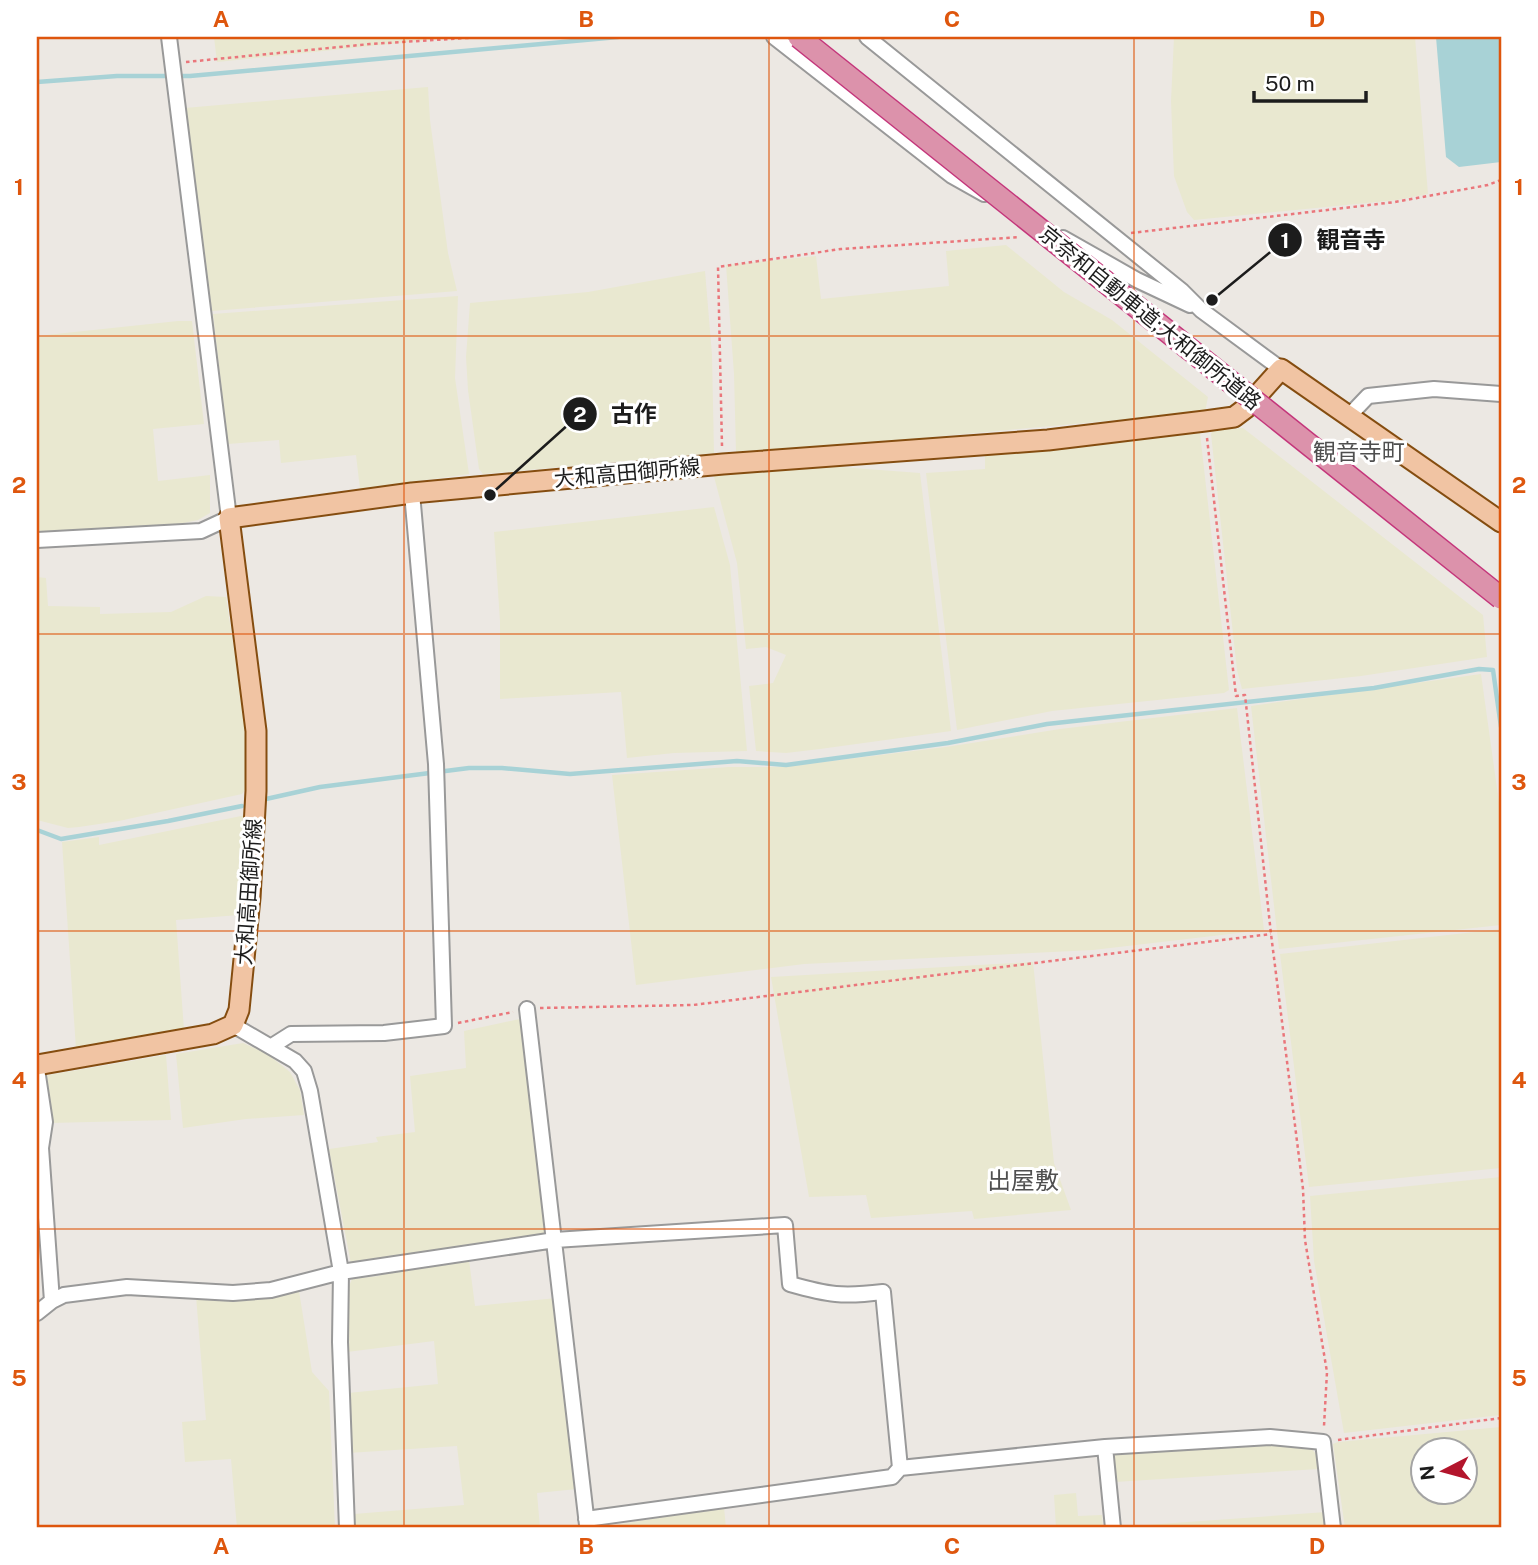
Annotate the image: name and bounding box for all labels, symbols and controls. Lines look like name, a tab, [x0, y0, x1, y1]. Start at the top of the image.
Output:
text: A	[213, 5, 230, 32]
text: B	[578, 5, 594, 32]
text: C	[944, 5, 960, 32]
text: D	[1309, 5, 1325, 32]
scale bar	[1254, 60, 1366, 104]
text: 50 m	[1265, 71, 1315, 96]
text: 1	[14, 173, 24, 200]
text: 1	[1514, 173, 1524, 200]
callout: 観音寺	[1267, 218, 1399, 262]
street label: 京奈和自動車道;大和御所道路	[1034, 220, 1266, 415]
text: 観音寺	[1317, 226, 1386, 253]
text: 1	[1281, 228, 1290, 253]
callout: 古作	[562, 392, 671, 436]
text: 古作	[611, 400, 657, 427]
text: 2	[573, 402, 587, 427]
district label: 観音寺町	[1313, 438, 1405, 465]
street label: 大和高田御所線	[553, 454, 701, 491]
text: 2	[12, 471, 26, 498]
text: 2	[1512, 471, 1526, 498]
text: 3	[11, 768, 27, 795]
text: 3	[1511, 768, 1527, 795]
street label: 大和高田御所線	[231, 818, 266, 966]
text: 4	[11, 1066, 27, 1093]
text: 4	[1511, 1066, 1527, 1093]
district label: 出屋敷	[987, 1166, 1059, 1194]
text: 5	[11, 1364, 27, 1391]
text: 5	[1511, 1364, 1527, 1391]
north arrow	[1408, 1436, 1478, 1506]
text: N	[1415, 1464, 1439, 1481]
text: A	[213, 1532, 230, 1559]
text: B	[578, 1532, 594, 1559]
text: C	[944, 1532, 960, 1559]
text: D	[1309, 1532, 1325, 1559]

